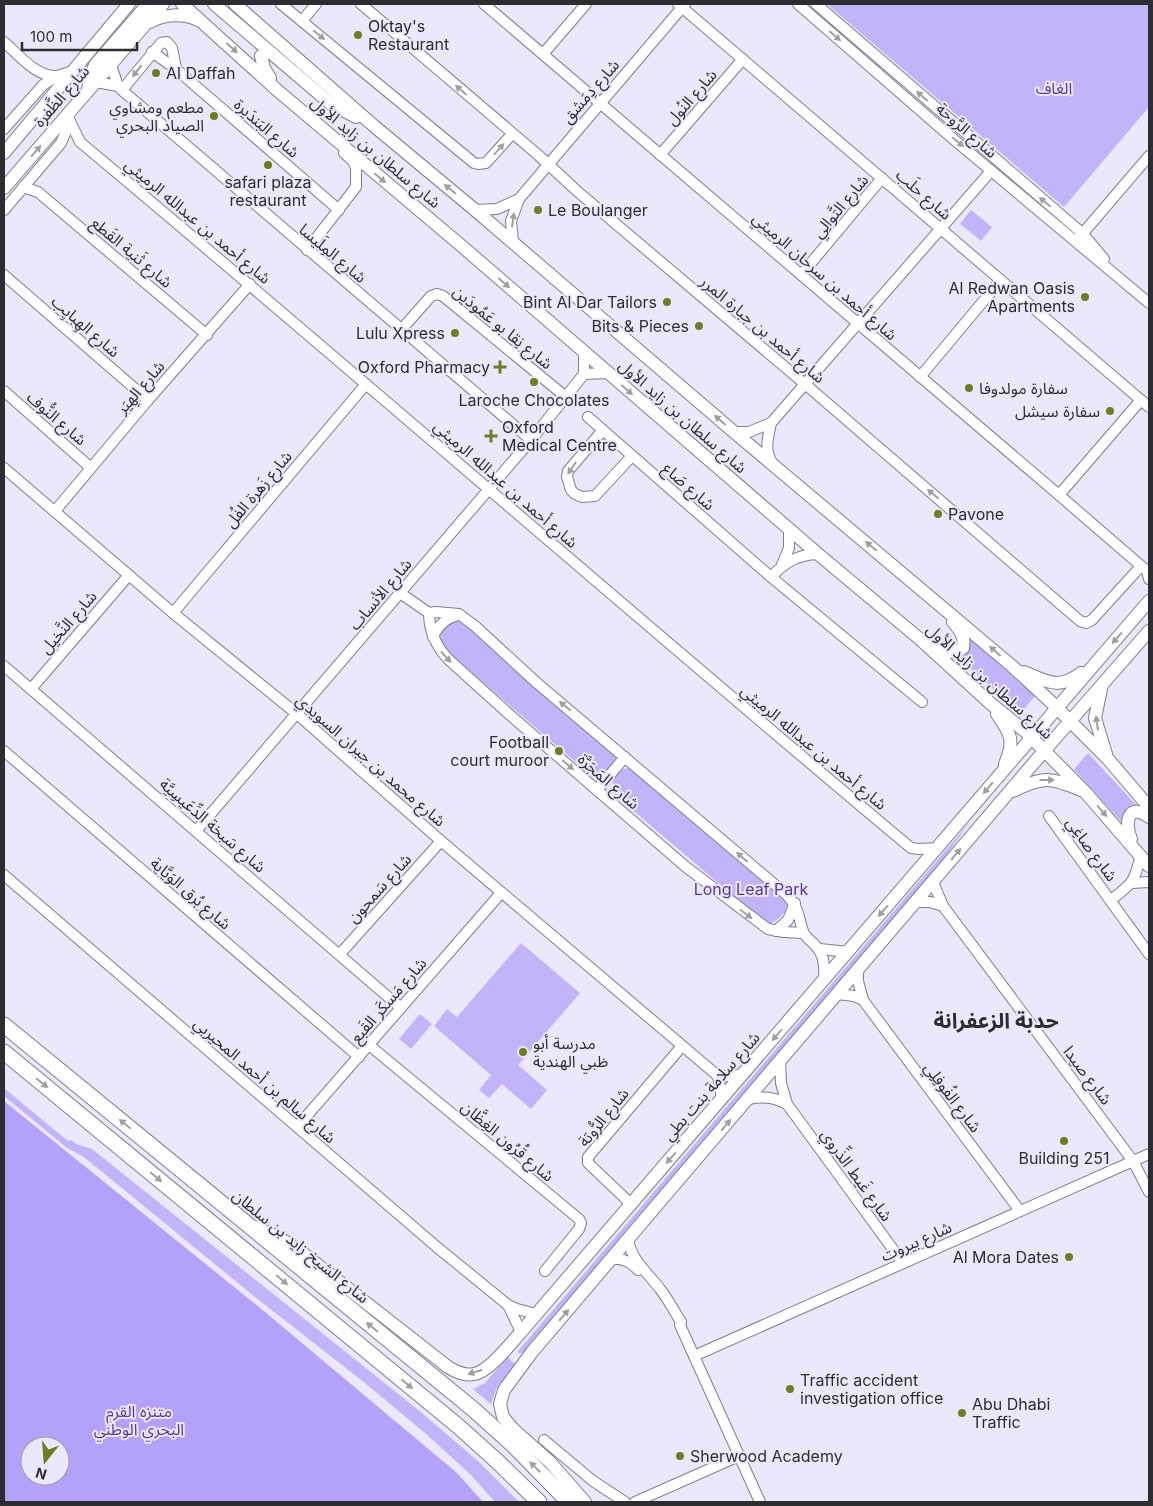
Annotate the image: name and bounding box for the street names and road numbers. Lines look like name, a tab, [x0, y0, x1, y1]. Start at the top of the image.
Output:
street label: شارع دِمَشق	[557, 55, 625, 129]
street label: شارع الظَّفرة	[28, 60, 95, 133]
street label: شارع النُول	[661, 65, 723, 131]
street label: شارع سلطان بن زايد الأول	[305, 92, 445, 214]
street label: شارع البَندَيرة	[228, 94, 304, 164]
street label: شارع الرَّوحة	[930, 98, 1002, 164]
street label: شارع أحمد بن عبدالله الرميثي	[119, 154, 275, 290]
street label: شارع حلَب	[890, 164, 956, 226]
street label: شارع التَّوالِي	[808, 170, 875, 244]
street label: شارع أحمد بن سرحان الرميثي	[747, 208, 901, 347]
street label: شارع ثَنية القَطع	[85, 212, 177, 294]
street label: شارع المِلَيسا	[293, 219, 371, 289]
street label: شارع أحمد بن جبارة المرر	[694, 270, 829, 389]
street label: شارع نِقا بو عَمُودَين	[447, 281, 557, 376]
street label: شارع الهِبايِب	[46, 291, 124, 363]
street label: شارع سلطان بن زايد الأول	[613, 355, 751, 479]
street label: شارع الهِيَر	[111, 356, 171, 420]
street label: شارع النُّوف	[21, 386, 91, 452]
street label: شارع أحمد بن عبدالله الرميثي	[428, 416, 582, 554]
street label: شارع زَهرة الفُل	[220, 446, 298, 533]
street label: شارع صَاع	[657, 458, 719, 516]
street label: شارع الأنساب	[344, 554, 418, 636]
street label: شارع النَّخيل	[35, 586, 103, 660]
street label: شارع سلطان بن زايد الأول	[921, 619, 1057, 745]
street label: شارع أحمد بن عبدالله الرميثي	[735, 680, 891, 816]
street label: شارع محمد بن جبران السويدي	[290, 690, 450, 833]
street label: شارع المَجَرَّة	[572, 749, 644, 816]
street label: شارع سَبخة الدِّعَيسِيَّة	[154, 773, 270, 879]
street label: شارع صاغِي	[1060, 813, 1122, 887]
street label: شارع سَمحون	[343, 849, 417, 929]
street label: شارع بُرق الوَيَّاية	[145, 853, 235, 936]
street label: شارع مَسكَر القَبع	[346, 953, 433, 1049]
street label: شارع سالم بن أحمد المحيربي	[188, 1013, 340, 1149]
street label: شارع سلامة بنت بطي	[658, 1027, 766, 1146]
street label: شارع صيدا	[1057, 1042, 1117, 1110]
street label: شارع الفُوفِلِي	[918, 1058, 986, 1138]
street label: شارع الرُّوتة	[573, 1084, 635, 1152]
street label: شارع قُرُون الغِظَّان	[456, 1096, 559, 1188]
street label: شارع غَيط الذِّروي	[814, 1123, 900, 1227]
street label: شارع الشيخ زايد بن سلطان	[227, 1185, 373, 1310]
street label: شارع بيروت	[878, 1217, 956, 1268]

